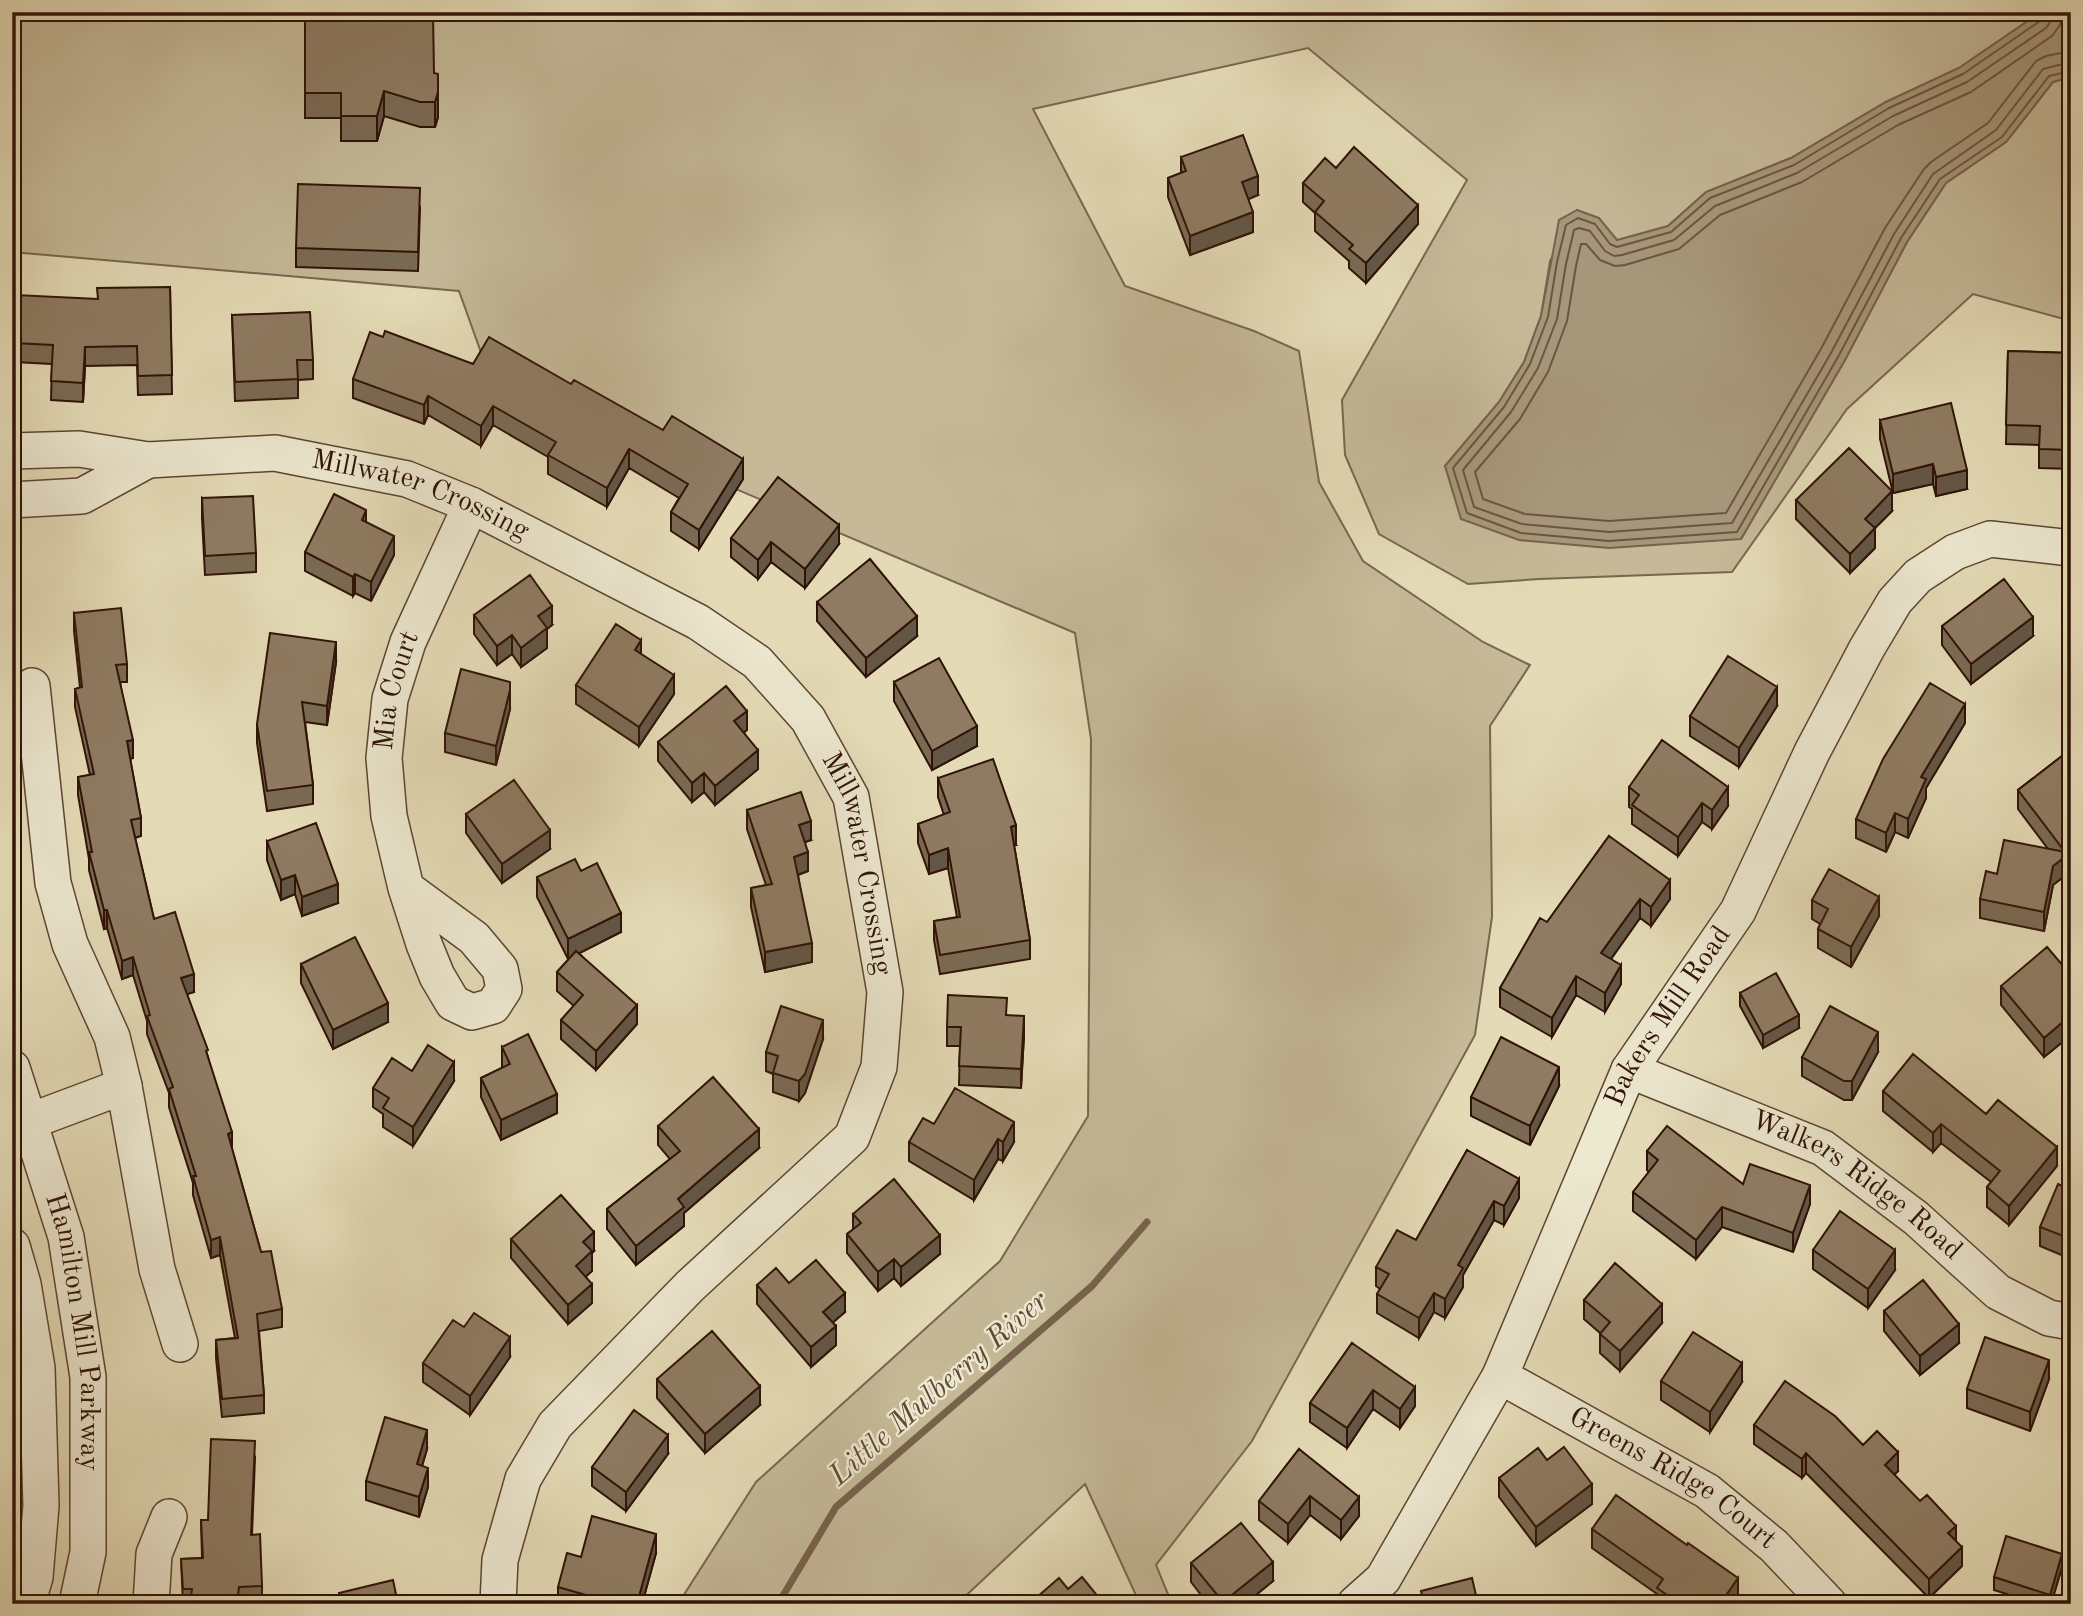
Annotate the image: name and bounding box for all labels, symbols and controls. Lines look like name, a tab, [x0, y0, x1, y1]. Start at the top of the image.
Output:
street label: Millwater Crossing	[309, 446, 533, 546]
street label: Mia Court	[371, 627, 425, 752]
street label: Millwater Crossing	[815, 748, 896, 977]
street label: Bakers Mill Road	[1601, 922, 1737, 1111]
street label: Walkers Ridge Road	[1747, 1107, 1967, 1266]
street label: Hamilton Mill Parkway	[39, 1190, 103, 1471]
water label: Little Mulberry River	[823, 1285, 1055, 1492]
street label: Greens Ridge Court	[1564, 1403, 1781, 1555]

